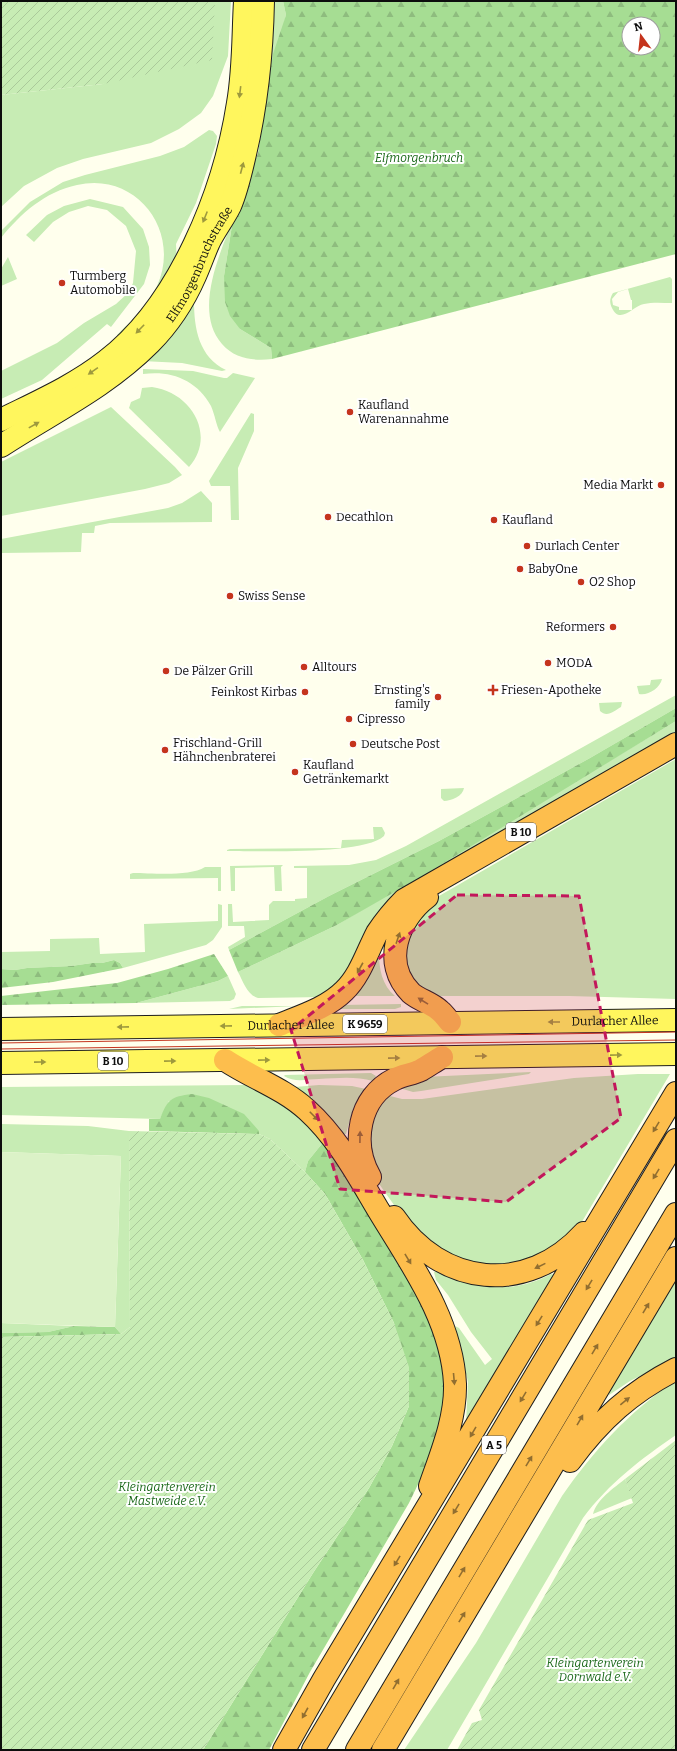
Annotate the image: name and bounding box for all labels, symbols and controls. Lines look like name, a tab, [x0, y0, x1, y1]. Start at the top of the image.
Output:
north arrow	[621, 16, 661, 56]
text: N	[633, 19, 645, 34]
one-way arrow	[236, 86, 243, 98]
park label: Elfmorgenbruch	[375, 151, 463, 165]
one-way arrow	[239, 162, 245, 174]
street label: Elfmorgenbruchstraße	[163, 204, 235, 325]
one-way arrow	[202, 212, 208, 224]
place label: Turmberg Automobile	[70, 269, 136, 297]
marker: Turmberg Automobile	[57, 278, 67, 288]
one-way arrow	[135, 324, 145, 334]
one-way arrow	[87, 367, 98, 375]
place label: Kaufland Warenannahme	[358, 398, 449, 426]
marker: Kaufland Warenannahme	[345, 407, 355, 417]
one-way arrow	[28, 421, 40, 428]
place label: Media Markt	[583, 478, 654, 492]
marker: Media Markt	[656, 480, 666, 490]
place label: Decathlon	[336, 510, 394, 524]
marker: Decathlon	[323, 512, 333, 522]
place label: Kaufland	[502, 513, 553, 527]
marker: Kaufland	[489, 515, 499, 525]
place label: Durlach Center	[535, 539, 620, 553]
marker: Durlach Center	[522, 541, 532, 551]
place label: BabyOne	[528, 562, 578, 576]
marker: BabyOne	[515, 564, 525, 574]
place label: O2 Shop	[589, 575, 636, 589]
marker: O2 Shop	[576, 577, 586, 587]
place label: Swiss Sense	[238, 589, 305, 603]
marker: Swiss Sense	[225, 591, 235, 601]
place label: Reformers	[546, 620, 605, 634]
marker: Reformers	[608, 622, 618, 632]
place label: MODA	[556, 656, 593, 670]
marker: MODA	[543, 658, 553, 668]
place label: Alltours	[312, 660, 357, 674]
marker: Alltours	[299, 662, 309, 672]
place label: De Pälzer Grill	[174, 664, 253, 678]
marker: De Pälzer Grill	[161, 666, 171, 676]
place label: Ernsting's family	[374, 683, 431, 711]
place label: Friesen-Apotheke	[501, 683, 601, 697]
place label: Feinkost Kirbas	[211, 685, 297, 699]
marker: Friesen-Apotheke	[488, 685, 498, 695]
marker: Feinkost Kirbas	[300, 687, 310, 697]
marker: Ernsting's family	[433, 692, 443, 702]
place label: Cipresso	[357, 712, 405, 726]
marker: Cipresso	[344, 714, 354, 724]
place label: Frischland-Grill Hähnchenbraterei	[173, 736, 276, 764]
place label: Deutsche Post	[361, 737, 440, 751]
marker: Deutsche Post	[348, 739, 358, 749]
marker: Frischland-Grill Hähnchenbraterei	[160, 745, 170, 755]
place label: Kaufland Getränkemarkt	[303, 758, 389, 786]
marker: Kaufland Getränkemarkt	[290, 767, 300, 777]
road number: B 10	[506, 823, 536, 841]
one-way arrow	[395, 932, 401, 944]
one-way arrow	[357, 962, 363, 974]
one-way arrow	[417, 997, 429, 1004]
street label: Durlacher Allee	[571, 1013, 659, 1028]
road number: K 9659	[343, 1015, 387, 1033]
street label: Durlacher Allee	[247, 1018, 335, 1033]
one-way arrow	[547, 1019, 560, 1025]
one-way arrow	[220, 1022, 232, 1029]
one-way arrow	[116, 1024, 129, 1030]
one-way arrow	[610, 1051, 622, 1058]
road number: B 10	[98, 1052, 128, 1070]
one-way arrow	[475, 1053, 488, 1059]
one-way arrow	[388, 1055, 401, 1061]
one-way arrow	[258, 1056, 270, 1063]
one-way arrow	[164, 1058, 177, 1064]
one-way arrow	[34, 1059, 47, 1065]
one-way arrow	[309, 1111, 318, 1121]
one-way arrow	[653, 1121, 660, 1133]
one-way arrow	[357, 1130, 363, 1143]
one-way arrow	[652, 1169, 660, 1179]
one-way arrow	[404, 1254, 412, 1264]
one-way arrow	[534, 1263, 546, 1269]
one-way arrow	[586, 1280, 593, 1291]
one-way arrow	[643, 1302, 650, 1314]
one-way arrow	[535, 1316, 543, 1326]
one-way arrow	[592, 1343, 599, 1355]
one-way arrow	[451, 1373, 458, 1386]
one-way arrow	[519, 1391, 526, 1403]
one-way arrow	[620, 1397, 630, 1405]
one-way arrow	[577, 1414, 584, 1426]
one-way arrow	[469, 1426, 476, 1438]
road number: A 5	[482, 1436, 506, 1454]
one-way arrow	[525, 1456, 533, 1466]
park label: Kleingartenverein Mastweide e.V.	[118, 1480, 216, 1508]
one-way arrow	[453, 1503, 460, 1515]
one-way arrow	[393, 1555, 400, 1566]
one-way arrow	[458, 1567, 466, 1577]
one-way arrow	[458, 1611, 465, 1623]
park label: Kleingartenverein Dornwald e.V.	[546, 1656, 644, 1684]
one-way arrow	[392, 1678, 399, 1690]
one-way arrow	[302, 1707, 309, 1719]

